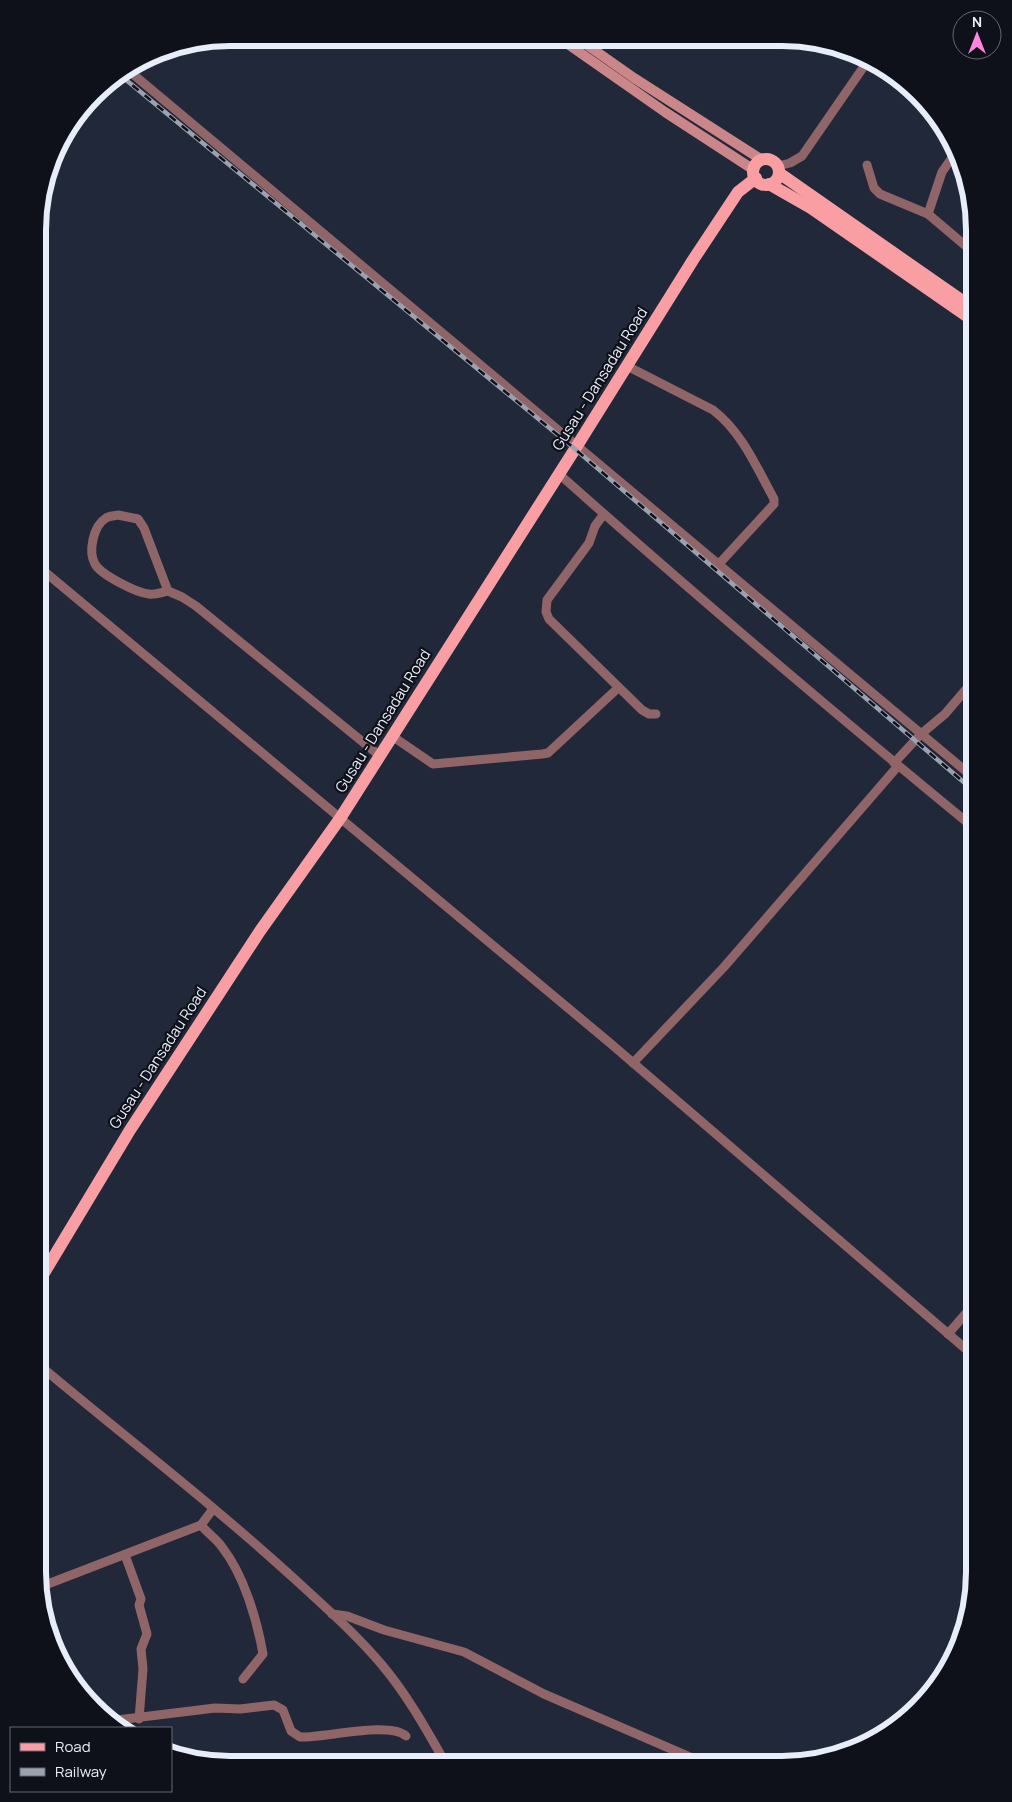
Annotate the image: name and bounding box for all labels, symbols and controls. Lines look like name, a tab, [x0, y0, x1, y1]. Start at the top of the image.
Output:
north arrow	[952, 10, 1002, 60]
text: N	[972, 12, 982, 31]
street label: Gusau - Dansadau Road	[547, 303, 652, 454]
street label: Gusau - Dansadau Road	[330, 645, 435, 796]
street label: Gusau - Dansadau Road	[104, 983, 211, 1133]
legend	[10, 1727, 172, 1792]
text: Road	[55, 1736, 91, 1757]
text: Railway	[55, 1761, 107, 1782]

